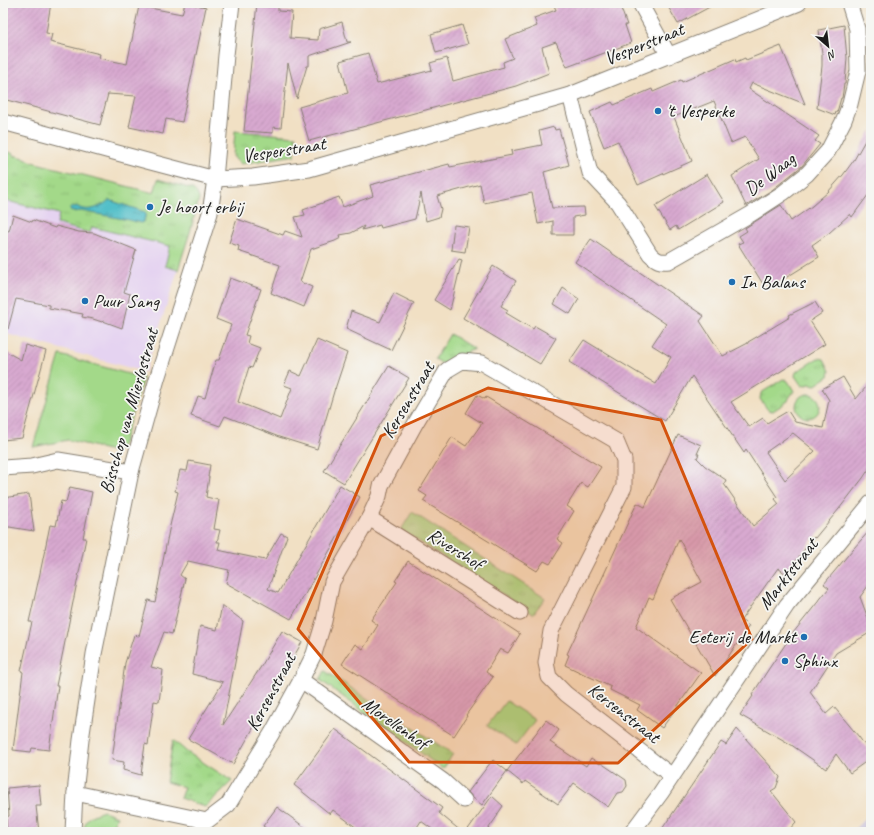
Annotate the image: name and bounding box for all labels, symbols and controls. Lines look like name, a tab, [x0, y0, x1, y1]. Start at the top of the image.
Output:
street label: Vesperstraat	[601, 17, 689, 71]
north arrow	[808, 26, 848, 66]
text: N	[824, 47, 839, 64]
place label: 't Vesperke	[666, 99, 736, 123]
marker: 't Vesperke	[653, 106, 663, 116]
street label: Vesperstraat	[241, 131, 329, 168]
street label: De Waag	[740, 146, 801, 201]
place label: Je hoort erbij	[157, 195, 245, 219]
marker: Je hoort erbij	[145, 202, 155, 212]
place label: In Balans	[740, 270, 807, 294]
marker: In Balans	[727, 277, 737, 287]
place label: Puur Sang	[93, 289, 160, 313]
marker: Puur Sang	[80, 296, 90, 306]
street label: Bisschop van Mierlostraat	[94, 324, 164, 496]
street label: Kersenstraat	[376, 356, 441, 443]
street label: Rivershof	[423, 523, 491, 578]
street label: Marktstraat	[753, 532, 824, 614]
place label: Eeterij de Markt	[689, 625, 798, 649]
marker: Eeterij de Markt	[799, 632, 809, 642]
street label: Kersenstraat	[240, 647, 302, 735]
place label: Sphinx	[793, 649, 838, 673]
marker: Sphinx	[780, 656, 790, 666]
street label: Kersenstraat	[583, 677, 666, 750]
street label: Morellenhof	[357, 692, 436, 757]

